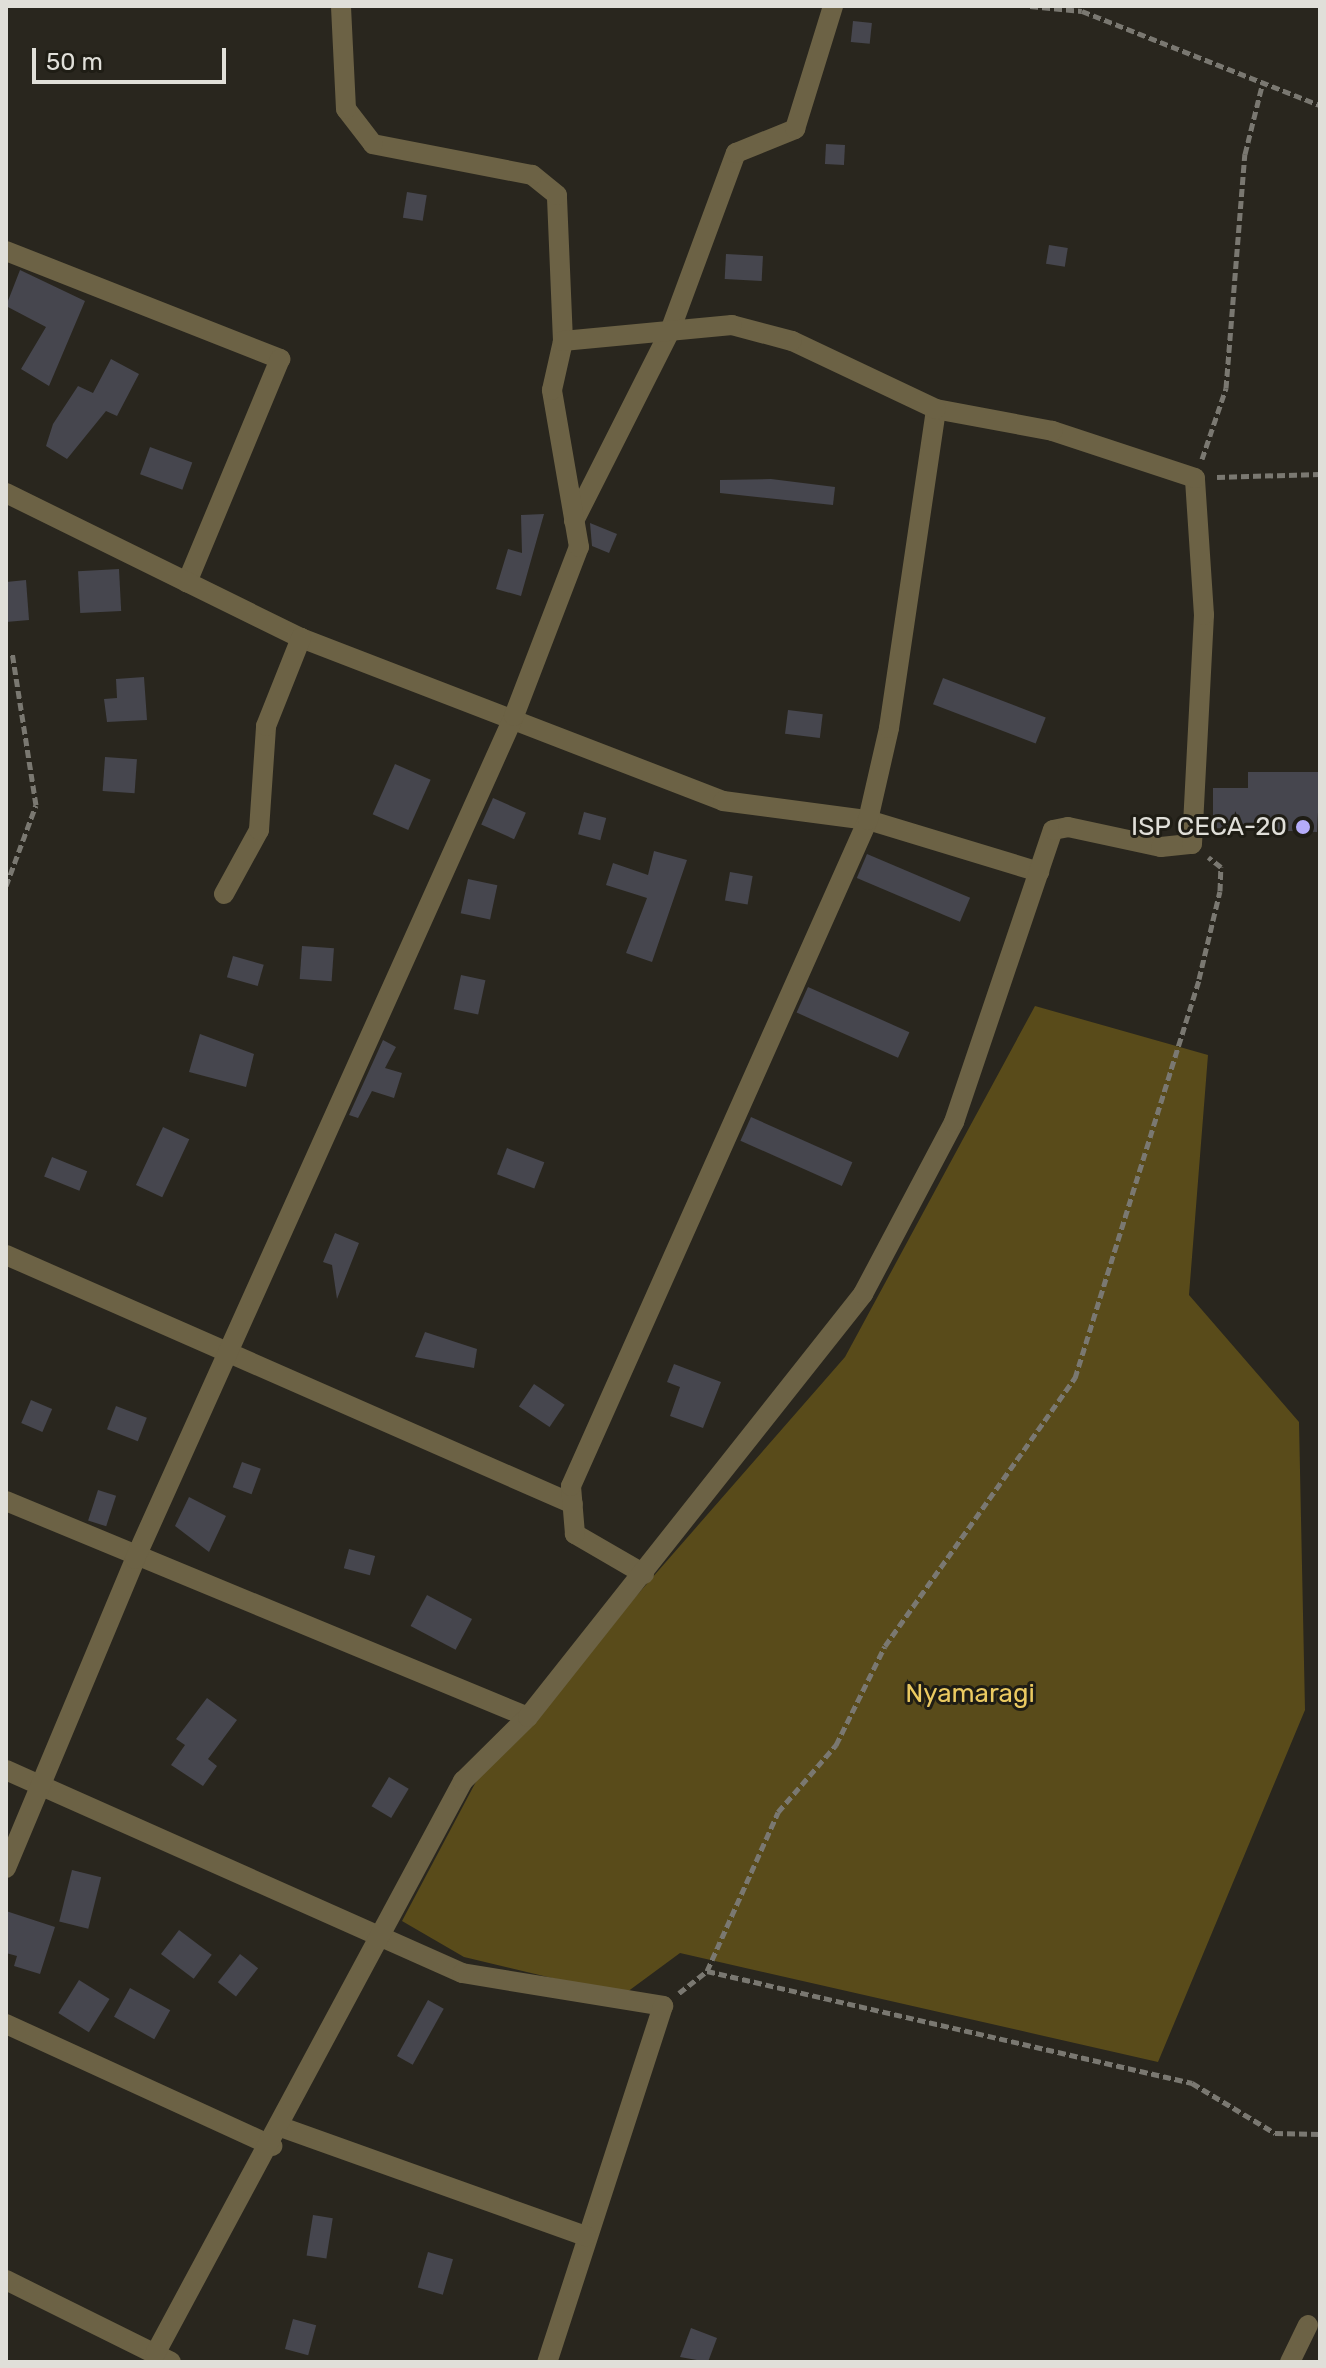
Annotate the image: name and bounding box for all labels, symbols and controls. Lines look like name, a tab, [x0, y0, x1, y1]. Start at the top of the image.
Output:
scale bar	[36, 32, 230, 82]
text: 50 m	[46, 48, 103, 76]
place label: ISP CECA-20	[1130, 811, 1287, 843]
marker: ISP CECA-20	[1294, 818, 1312, 836]
park label: Nyamaragi	[905, 1678, 1035, 1710]

